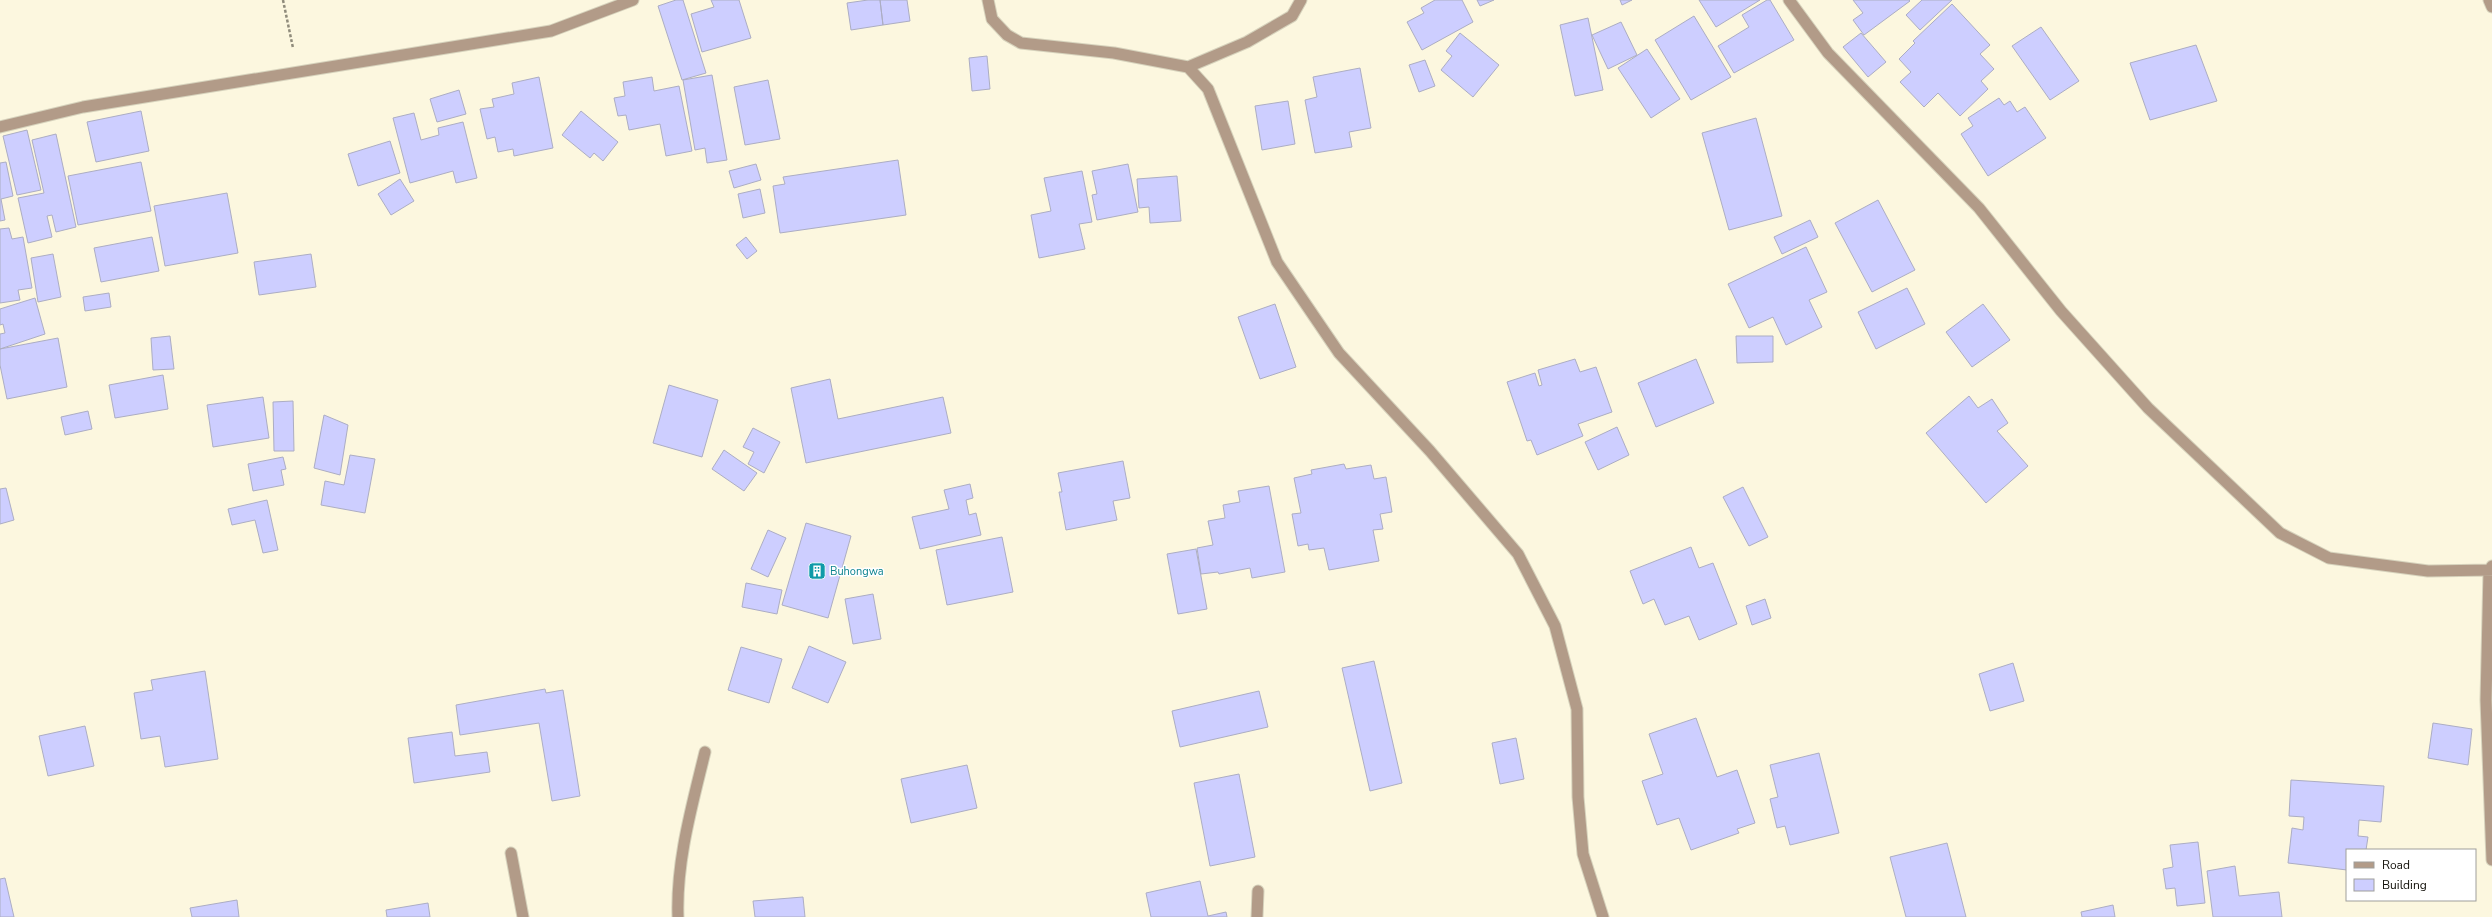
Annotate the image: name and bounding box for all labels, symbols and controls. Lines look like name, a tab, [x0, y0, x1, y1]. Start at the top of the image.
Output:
building icon: Buhongwa	[807, 561, 827, 581]
place label: Buhongwa	[830, 564, 884, 579]
legend	[2346, 849, 2476, 901]
text: Road	[2382, 857, 2410, 873]
text: Building	[2382, 877, 2427, 893]

